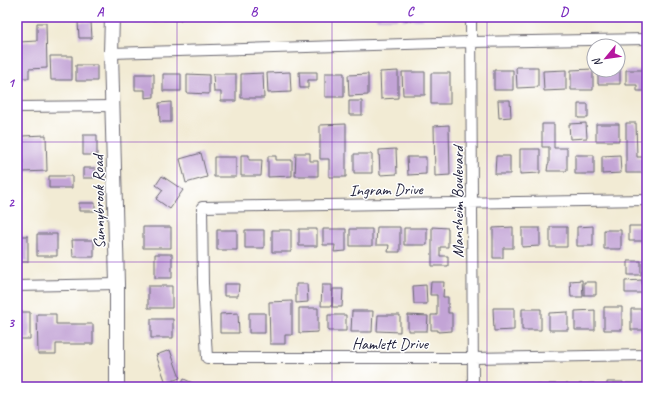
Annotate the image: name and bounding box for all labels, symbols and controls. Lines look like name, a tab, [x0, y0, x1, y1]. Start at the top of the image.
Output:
text: A	[97, 4, 105, 20]
text: B	[251, 4, 259, 20]
text: C	[407, 4, 415, 20]
text: D	[560, 4, 569, 20]
north arrow	[586, 38, 626, 78]
text: N	[588, 55, 605, 69]
text: 1	[8, 75, 16, 91]
street label: Mansheim Boulevard	[448, 144, 468, 258]
street label: Sunnybrook Road	[88, 152, 110, 249]
street label: Ingram Drive	[349, 179, 425, 201]
text: 2	[8, 195, 15, 211]
text: 3	[8, 315, 15, 331]
street label: Hamlett Drive	[352, 334, 430, 354]

